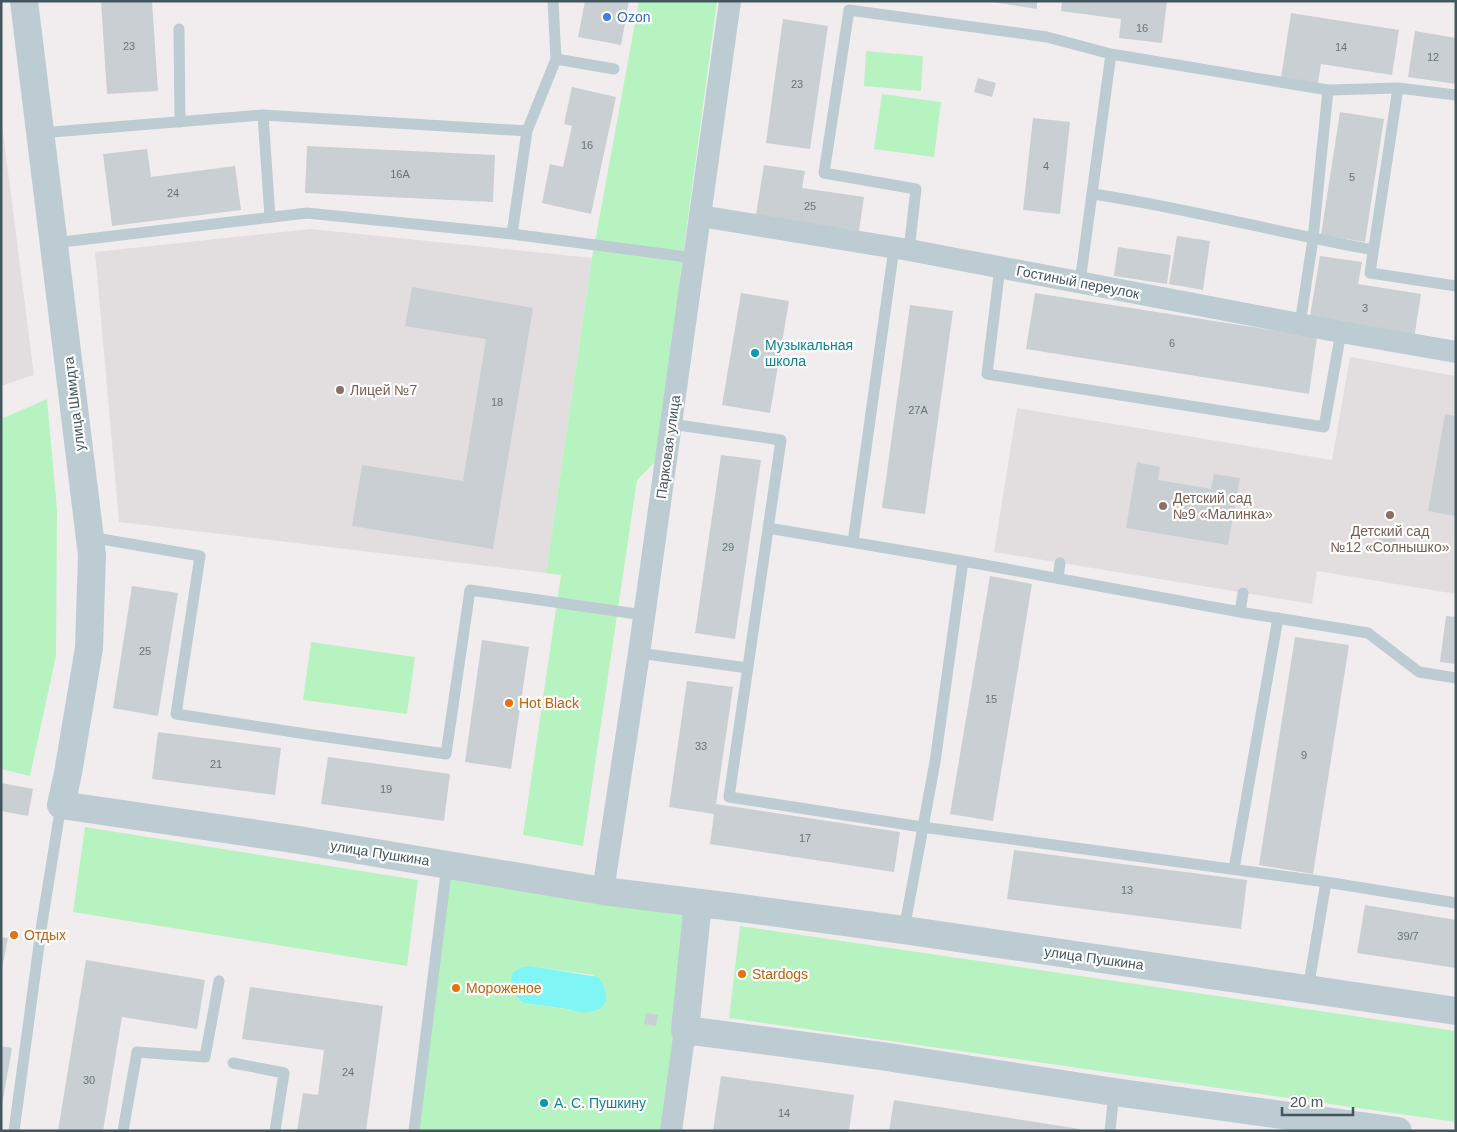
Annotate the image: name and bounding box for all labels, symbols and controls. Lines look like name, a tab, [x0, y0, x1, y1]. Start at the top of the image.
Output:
place label: Ozon	[617, 9, 650, 25]
marker: Ozon	[601, 11, 613, 23]
house number: 16	[1136, 22, 1148, 34]
house number: 23	[123, 40, 135, 52]
house number: 14	[1335, 41, 1347, 53]
house number: 12	[1427, 51, 1439, 63]
house number: 23	[791, 78, 803, 90]
house number: 16	[581, 139, 593, 151]
house number: 4	[1043, 160, 1049, 172]
house number: 16А	[390, 168, 410, 180]
house number: 5	[1349, 171, 1355, 183]
house number: 24	[167, 187, 179, 199]
house number: 25	[804, 200, 816, 212]
street label: Гостиный переулок	[1015, 262, 1142, 302]
house number: 3	[1362, 302, 1368, 314]
place label: Музыкальная школа	[765, 337, 853, 369]
house number: 6	[1169, 337, 1175, 349]
marker: Музыкальная школа	[749, 347, 761, 359]
street label: улица Шмидта	[60, 356, 88, 452]
place label: Лицей №7	[350, 382, 417, 398]
marker: Лицей №7	[334, 384, 346, 396]
street label: Парковая улица	[653, 394, 683, 500]
house number: 18	[491, 396, 503, 408]
house number: 27А	[908, 404, 928, 416]
place label: Детский сад №9 «Малинка»	[1173, 490, 1273, 522]
marker: Детский сад №9 «Малинка»	[1157, 500, 1169, 512]
marker: Детский сад №12 «Солнышко»	[1384, 509, 1396, 521]
place label: Детский сад №12 «Солнышко»	[1331, 523, 1450, 555]
house number: 29	[722, 541, 734, 553]
house number: 25	[139, 645, 151, 657]
house number: 15	[985, 693, 997, 705]
place label: Hot Black	[519, 695, 580, 711]
marker: Hot Black	[503, 697, 515, 709]
house number: 33	[695, 740, 707, 752]
house number: 9	[1301, 749, 1307, 761]
house number: 21	[210, 758, 222, 770]
house number: 19	[380, 783, 392, 795]
house number: 17	[799, 832, 811, 844]
street label: улица Пушкина	[329, 837, 431, 869]
house number: 13	[1121, 884, 1133, 896]
place label: Отдых	[24, 927, 66, 943]
marker: Отдых	[8, 929, 20, 941]
house number: 39/7	[1397, 930, 1419, 942]
street label: улица Пушкина	[1043, 943, 1145, 973]
place label: Stardogs	[752, 966, 808, 982]
marker: Stardogs	[736, 968, 748, 980]
place label: Мороженое	[466, 980, 542, 996]
marker: Мороженое	[450, 982, 462, 994]
house number: 24	[342, 1066, 354, 1078]
house number: 30	[83, 1074, 95, 1086]
scale bar	[1282, 1084, 1353, 1116]
text: 20 m	[1290, 1093, 1323, 1110]
place label: А. С. Пушкину	[554, 1095, 646, 1111]
marker: А. С. Пушкину	[538, 1097, 550, 1109]
house number: 14	[778, 1107, 790, 1119]

